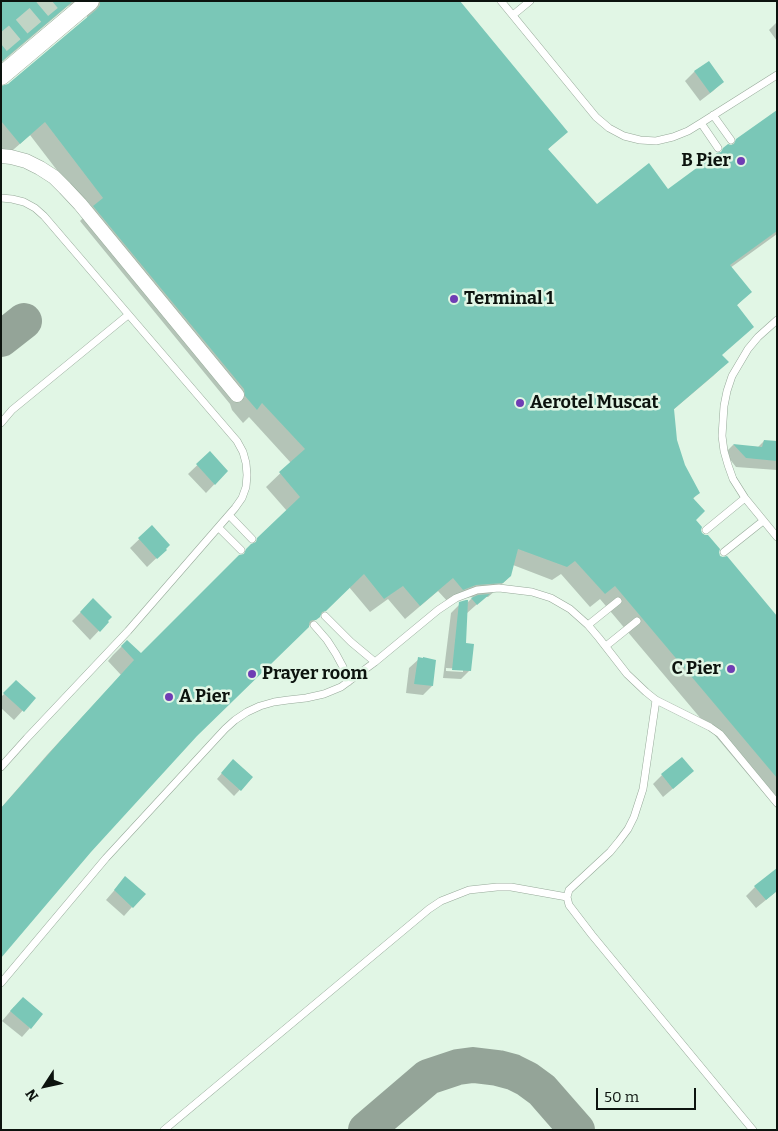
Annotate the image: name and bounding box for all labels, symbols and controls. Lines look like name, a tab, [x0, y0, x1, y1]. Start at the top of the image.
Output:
place label: B Pier	[681, 150, 731, 172]
marker: B Pier	[735, 155, 747, 167]
place label: Terminal 1	[464, 288, 554, 310]
marker: Terminal 1	[448, 293, 460, 305]
place label: Aerotel Muscat	[530, 392, 659, 414]
marker: Aerotel Muscat	[514, 397, 526, 409]
place label: C Pier	[671, 658, 721, 680]
place label: Prayer room	[262, 663, 368, 685]
marker: C Pier	[725, 663, 737, 675]
marker: Prayer room	[246, 668, 258, 680]
place label: A Pier	[179, 686, 230, 708]
marker: A Pier	[163, 691, 175, 703]
north arrow	[20, 1061, 70, 1111]
scale bar	[598, 1078, 698, 1110]
text: N	[22, 1086, 42, 1104]
text: 50 m	[604, 1088, 639, 1106]

